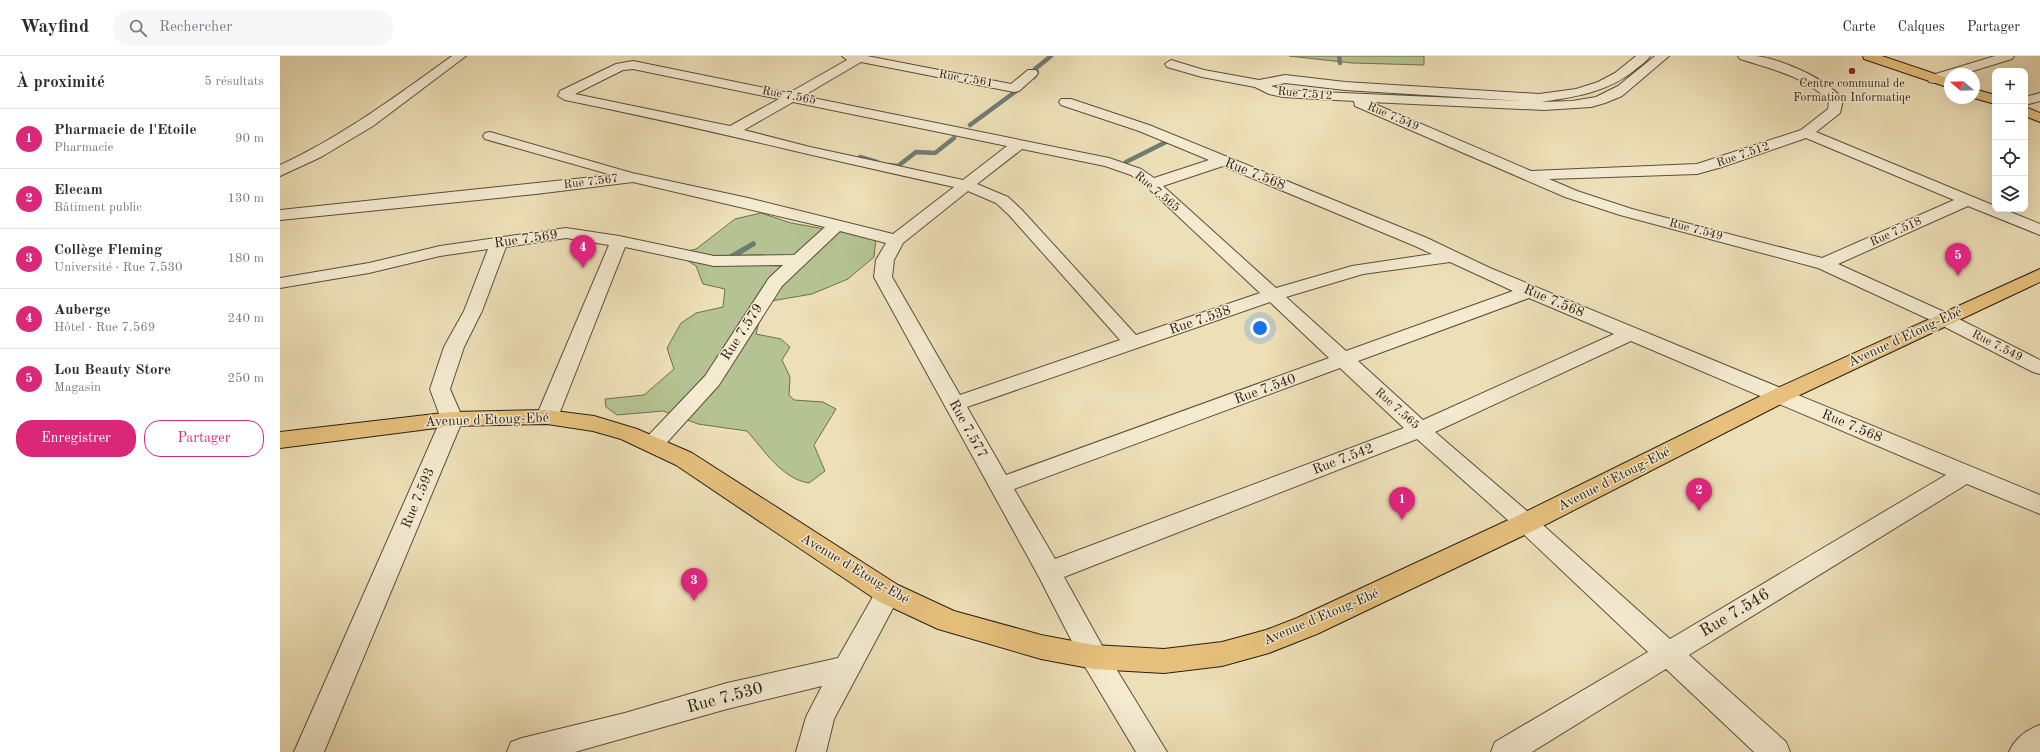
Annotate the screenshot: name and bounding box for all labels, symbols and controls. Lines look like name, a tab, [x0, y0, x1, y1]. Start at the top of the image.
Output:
search box	[113, 10, 393, 46]
icon: search	[127, 17, 149, 39]
text: Wayfind	[20, 18, 89, 37]
text: Rechercher	[159, 20, 232, 35]
text: Carte	[1842, 20, 1876, 34]
text: Calques	[1898, 20, 1945, 34]
text: Partager	[1967, 20, 2020, 34]
marker: Centre communal de Formation Informatiqe	[1847, 66, 1857, 76]
street label: Rue 7.561	[938, 67, 994, 90]
north arrow	[1944, 68, 1980, 104]
map controls	[1992, 68, 2028, 212]
button: +	[1992, 68, 2028, 104]
text: À proximité	[16, 74, 105, 91]
text: 5 résultats	[204, 75, 264, 88]
place label: Centre communal de Formation Informatiqe	[1793, 78, 1911, 104]
street label: Rue 7.565	[761, 84, 817, 107]
street label: Rue 7.512	[1277, 85, 1333, 102]
street label: Rue 7.549	[1365, 100, 1421, 133]
button: −	[1992, 104, 2028, 140]
text: Pharmacie de l'Etoile	[54, 123, 197, 138]
text: 1	[25, 132, 33, 145]
text: 90 m	[235, 132, 264, 145]
street label: Rue 7.512	[1715, 139, 1771, 170]
button: locate	[1992, 140, 2028, 176]
text: Pharmacie	[54, 141, 114, 154]
street label: Rue 7.568	[1223, 155, 1287, 193]
street label: Rue 7.565	[1132, 169, 1183, 214]
street label: Rue 7.567	[563, 172, 619, 191]
button: layers	[1992, 176, 2028, 212]
text: Elecam	[54, 183, 103, 198]
text: 2	[25, 192, 33, 205]
text: 130 m	[227, 192, 264, 205]
text: Bâtiment public	[54, 201, 142, 214]
street label: Rue 7.518	[1868, 214, 1924, 249]
street label: Rue 7.549	[1668, 216, 1724, 243]
street label: Rue 7.569	[493, 228, 559, 250]
pin: 4	[570, 235, 596, 268]
text: Collège Fleming	[54, 243, 162, 258]
pin: 5	[1945, 243, 1971, 276]
text: 3	[25, 252, 33, 265]
text: 180 m	[227, 252, 264, 265]
text: Université · Rue 7.530	[54, 261, 183, 274]
street label: Rue 7.568	[1522, 282, 1586, 320]
street label: Rue 7.579	[719, 301, 765, 363]
text: Auberge	[54, 303, 110, 318]
street label: Rue 7.538	[1167, 303, 1233, 337]
street label: Avenue d'Etoug-Ebé	[1846, 304, 1964, 370]
text: 4	[25, 312, 33, 325]
text: 240 m	[227, 312, 264, 325]
your location	[1250, 318, 1270, 338]
text: Hôtel · Rue 7.569	[54, 321, 155, 334]
street label: Rue 7.549	[1970, 327, 2025, 364]
text: Lou Beauty Store	[54, 363, 171, 378]
street label: Rue 7.540	[1232, 371, 1298, 407]
text: 5	[25, 372, 33, 385]
text: 250 m	[227, 372, 264, 385]
text: Magasin	[54, 381, 101, 394]
street label: Rue 7.565	[1373, 385, 1422, 432]
street label: Rue 7.577	[946, 398, 990, 460]
street label: Rue 7.568	[1820, 407, 1884, 445]
street label: Avenue d'Etoug-Ebé	[425, 411, 549, 429]
button: Enregistrer	[16, 420, 136, 457]
button: Partager	[144, 420, 264, 457]
street label: Rue 7.542	[1310, 441, 1376, 477]
street label: Avenue d'Etoug-Ebé	[1556, 445, 1672, 513]
street label: Rue 7.593	[399, 466, 437, 530]
pin: 2	[1686, 478, 1712, 511]
pin: 1	[1389, 487, 1415, 520]
street label: Avenue d'Etoug-Ebé	[798, 531, 912, 607]
pin: 3	[681, 568, 707, 601]
street label: Avenue d'Etoug-Ebé	[1261, 586, 1381, 648]
street label: Rue 7.546	[1697, 586, 1773, 640]
street label: Rue 7.530	[685, 680, 765, 716]

